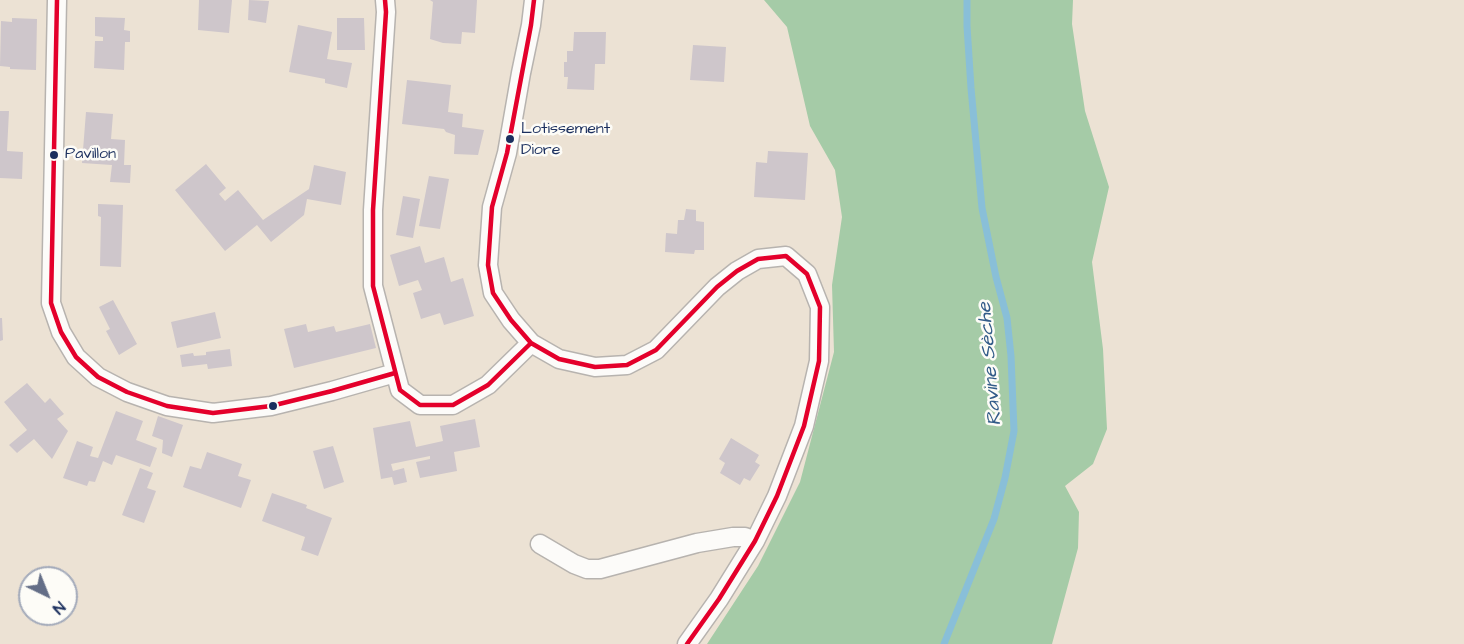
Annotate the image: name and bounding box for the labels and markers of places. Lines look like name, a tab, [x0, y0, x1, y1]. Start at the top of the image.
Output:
place label: Lotissement Diore	[521, 120, 610, 158]
marker: Lotissement Diore	[504, 133, 516, 145]
place label: Pavillon	[65, 145, 116, 165]
marker: Pavillon	[48, 149, 60, 161]
unlabelled marker	[267, 400, 279, 412]

